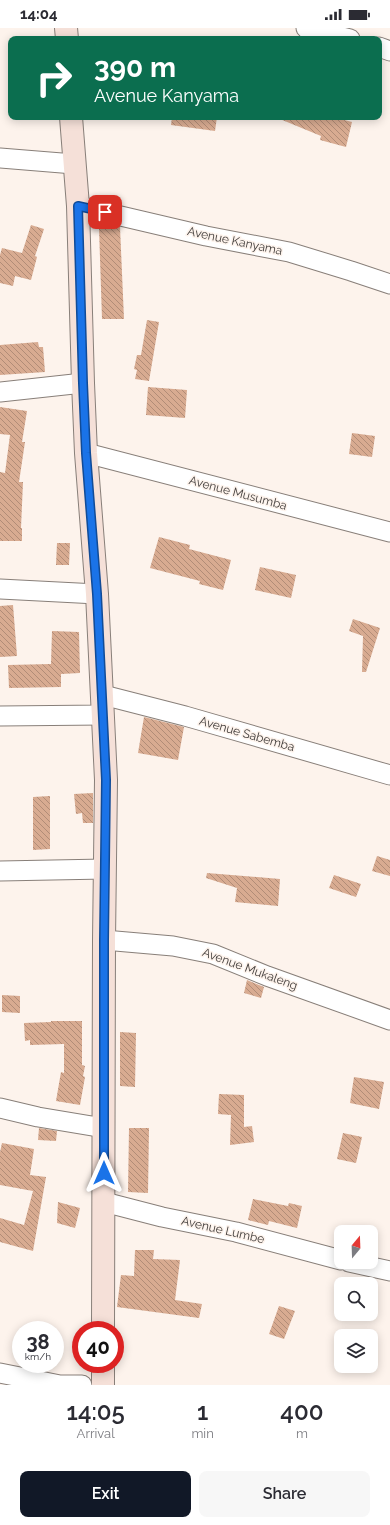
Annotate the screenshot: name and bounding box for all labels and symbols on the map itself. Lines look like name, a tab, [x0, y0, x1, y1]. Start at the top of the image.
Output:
pin	[88, 195, 122, 229]
street label: Avenue Kanyama	[186, 224, 284, 258]
street label: Avenue Musumba	[188, 473, 288, 513]
street label: Avenue Sabemba	[198, 714, 296, 754]
street label: Avenue Mukaleng	[200, 945, 300, 993]
position arrow	[83, 1152, 125, 1194]
street label: Avenue Lumbe	[180, 1214, 266, 1246]
north arrow	[334, 1225, 378, 1269]
speed limit sign: 40	[72, 1321, 124, 1373]

